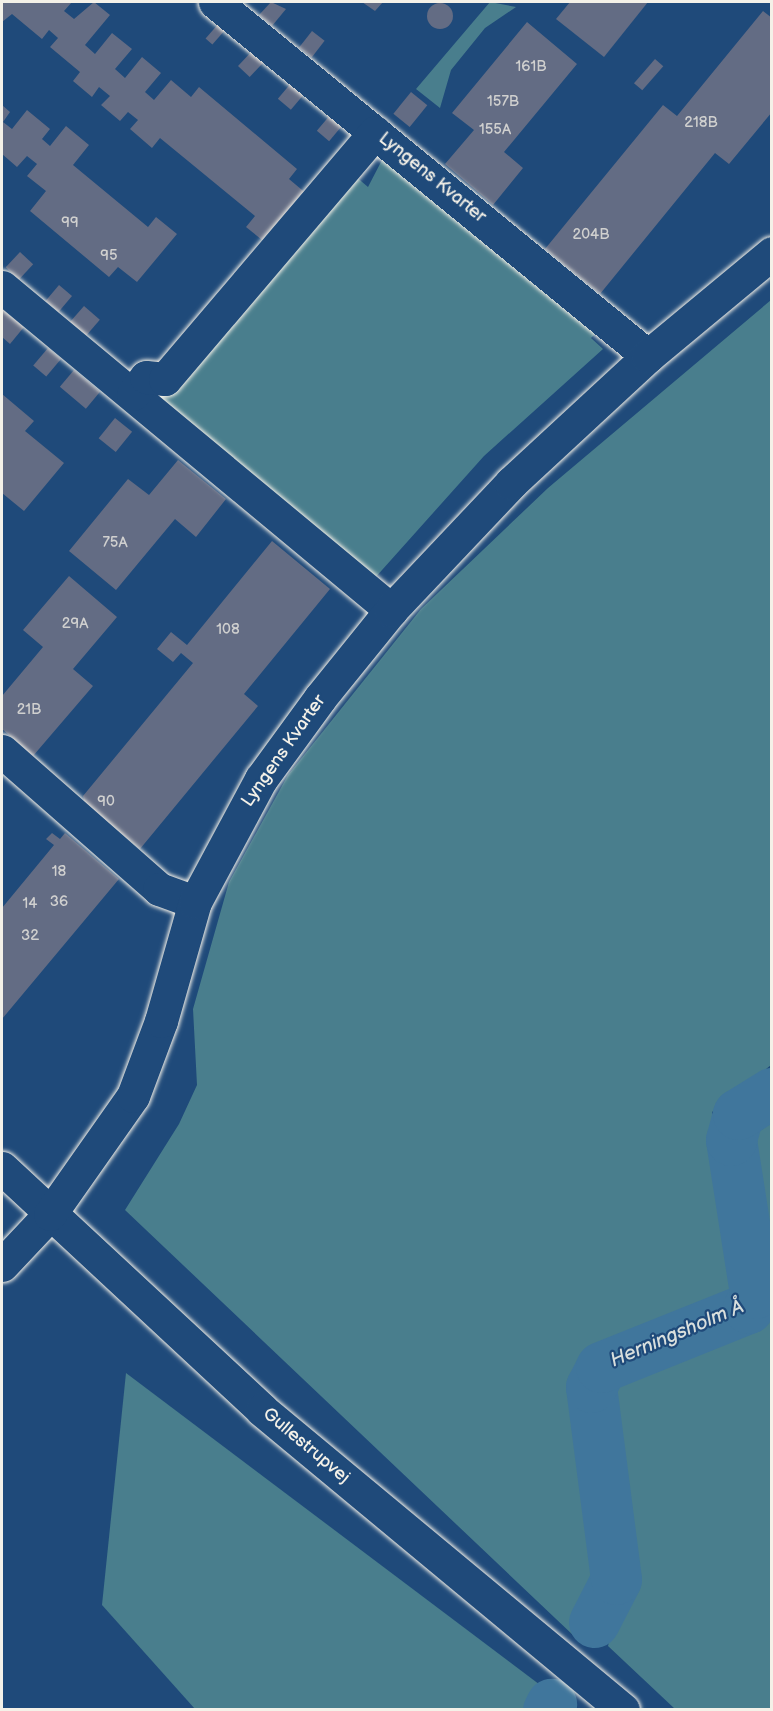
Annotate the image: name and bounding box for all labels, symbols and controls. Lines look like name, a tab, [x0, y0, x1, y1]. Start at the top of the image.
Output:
house number: 161B	[515, 58, 547, 76]
house number: 157B	[487, 93, 519, 111]
house number: 218B	[684, 114, 718, 132]
house number: 155A	[479, 121, 511, 139]
street label: Lyngens Kvarter	[374, 128, 490, 228]
house number: 99	[61, 214, 79, 232]
house number: 204B	[572, 226, 610, 244]
house number: 95	[100, 247, 118, 265]
house number: 75A	[102, 534, 128, 552]
house number: 29A	[62, 615, 88, 633]
house number: 108	[216, 621, 240, 639]
street label: Lyngens Kvarter	[237, 691, 331, 811]
house number: 21B	[17, 701, 41, 719]
house number: 90	[97, 793, 115, 811]
house number: 18	[52, 863, 66, 881]
house number: 36	[50, 893, 68, 911]
house number: 14	[23, 895, 37, 913]
house number: 32	[21, 927, 39, 945]
water label: Herningsholm Å	[607, 1295, 747, 1373]
street label: Gullestrupvej	[258, 1403, 354, 1489]

